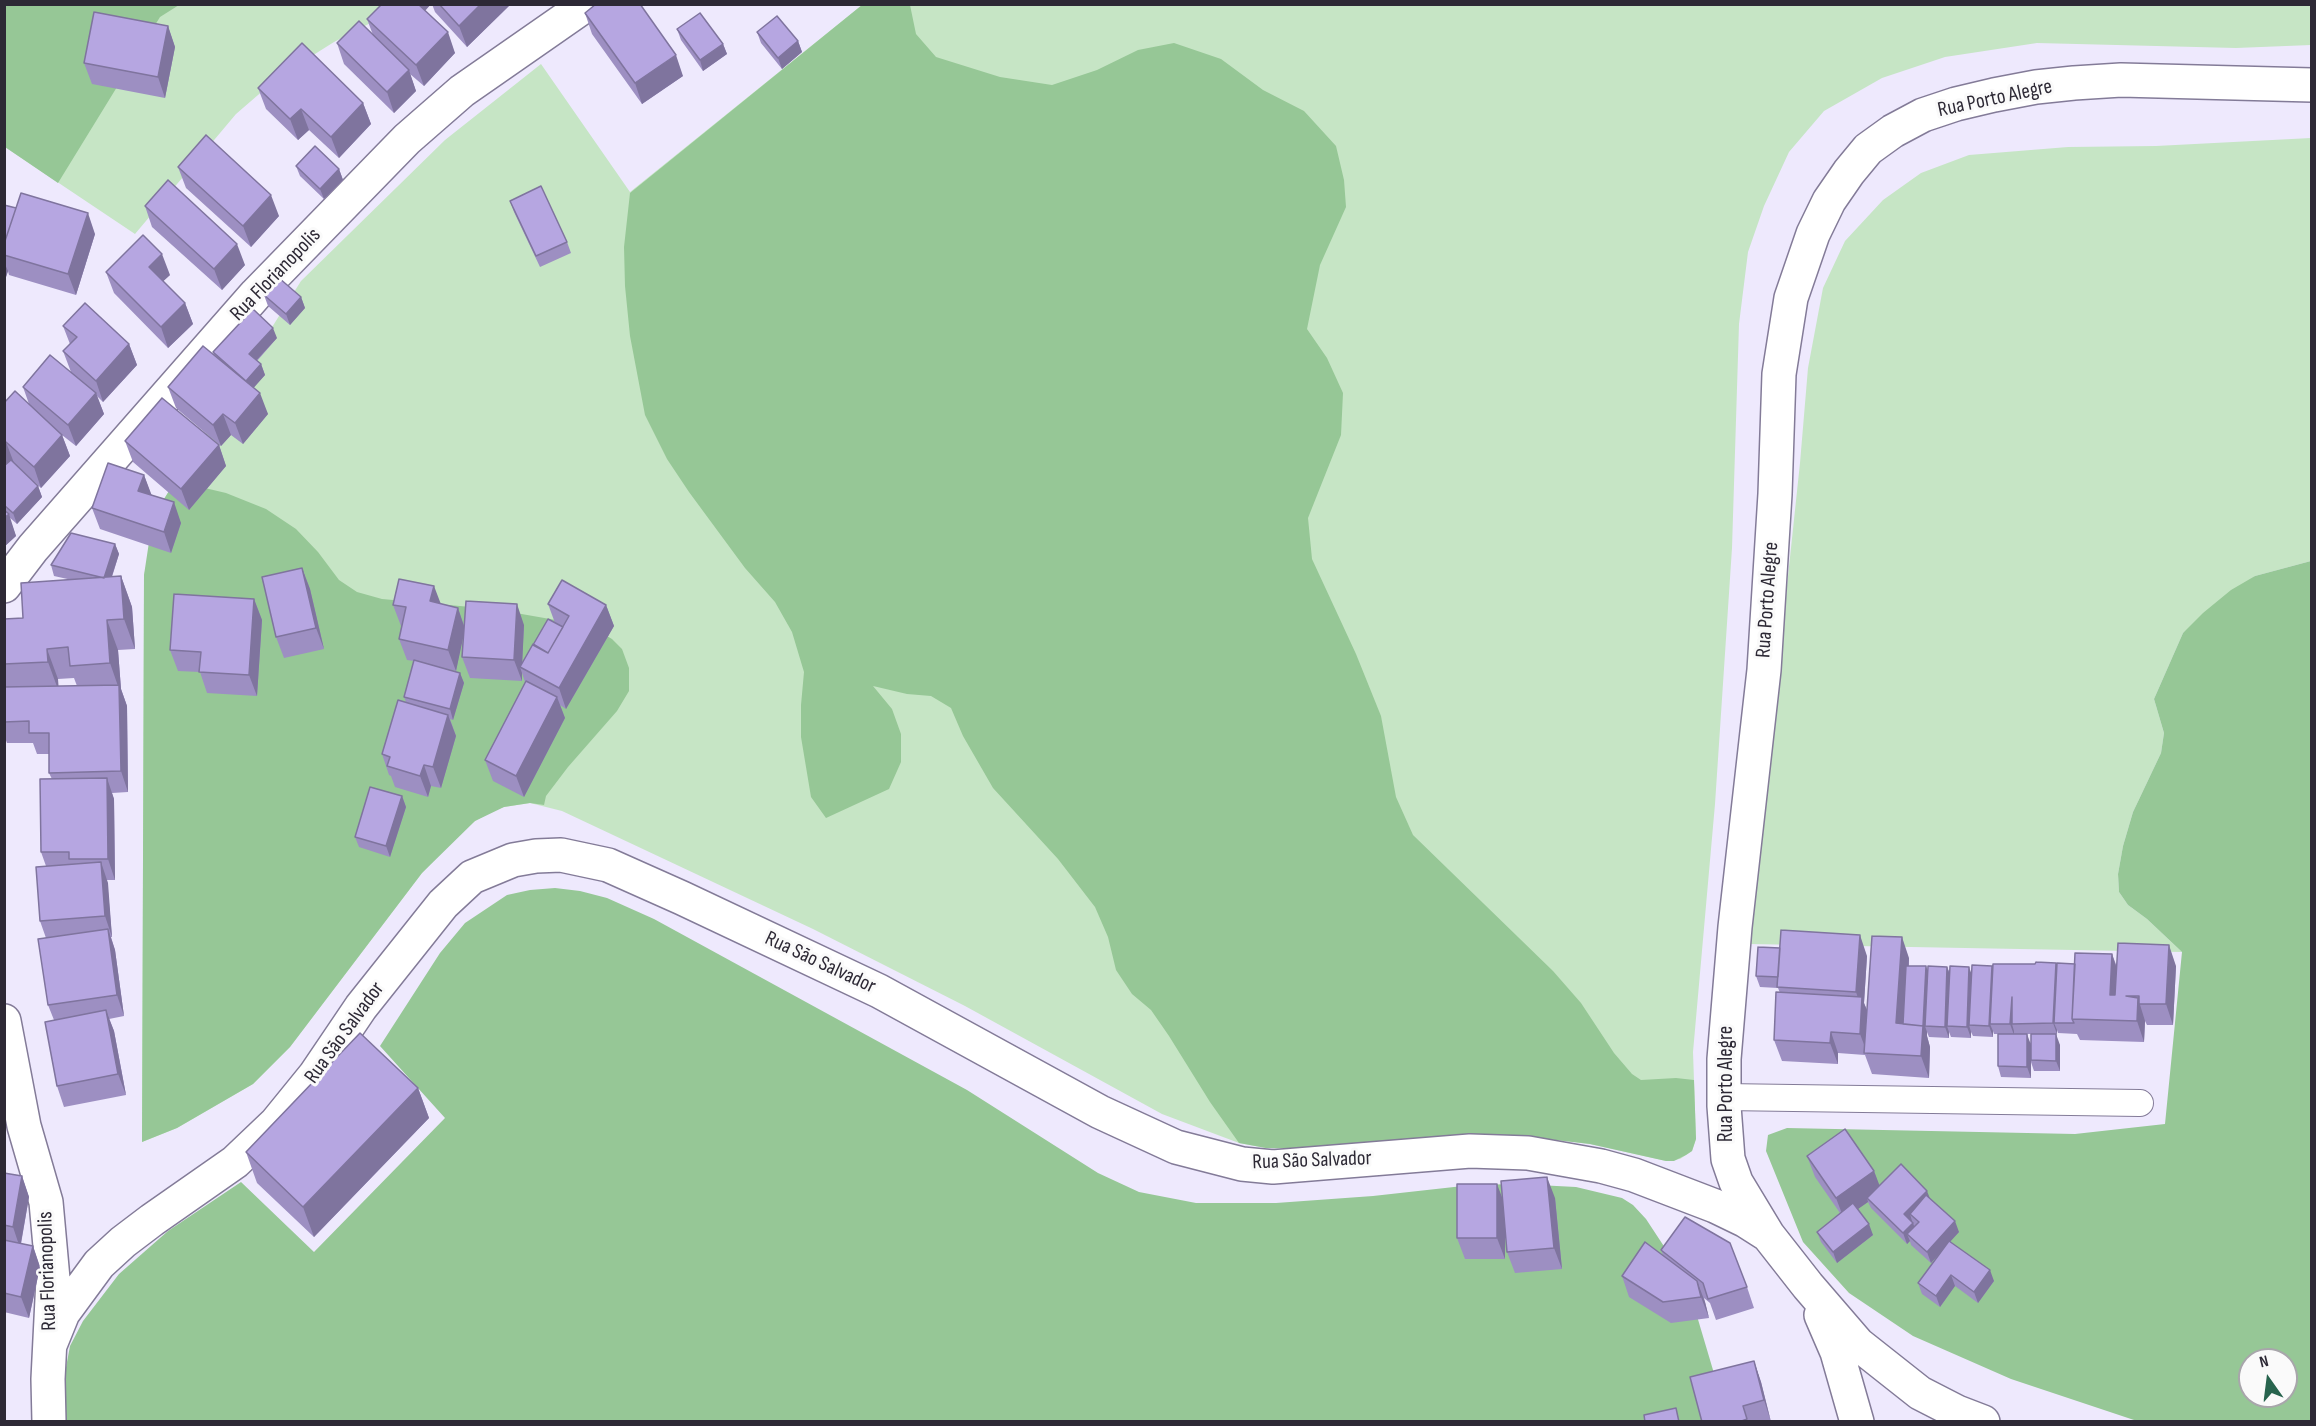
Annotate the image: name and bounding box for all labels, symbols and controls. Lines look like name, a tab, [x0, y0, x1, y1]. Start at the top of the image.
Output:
street label: Rua Porto Alegre	[1936, 75, 2054, 123]
street label: Rua Florianopolis	[225, 223, 327, 327]
street label: Rua Porto Alegre	[1751, 541, 1785, 659]
street label: Rua São Salvador	[761, 926, 879, 1000]
street label: Rua São Salvador	[300, 977, 390, 1089]
street label: Rua Porto Alegre	[1714, 1026, 1740, 1142]
street label: Rua São Salvador	[1252, 1146, 1372, 1176]
street label: Rua Florianopolis	[33, 1211, 63, 1331]
north arrow	[2238, 1348, 2298, 1408]
text: N	[2258, 1352, 2270, 1372]

